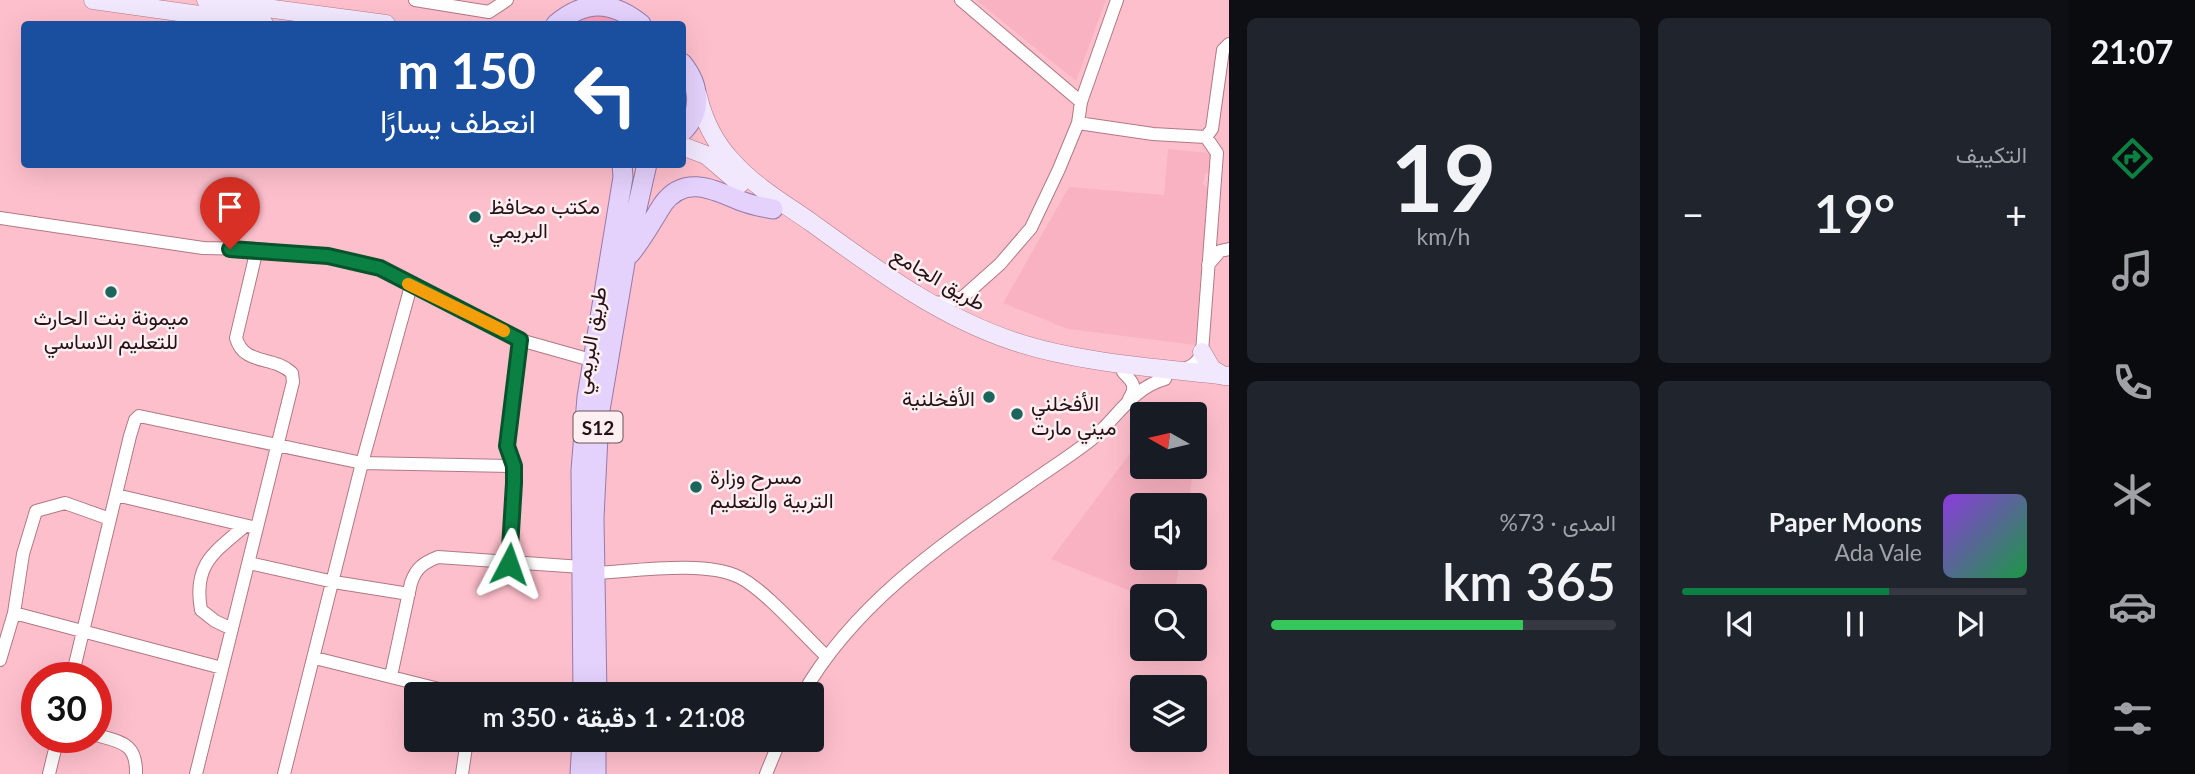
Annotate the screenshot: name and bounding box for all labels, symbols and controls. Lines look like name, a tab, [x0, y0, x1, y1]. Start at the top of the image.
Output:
text: 21:07	[2091, 32, 2173, 71]
text: 150 m	[398, 41, 536, 99]
icon: left	[560, 49, 651, 140]
text: انعطف يسارًا	[380, 101, 536, 140]
text: 19	[1391, 122, 1496, 231]
icon: directions	[2108, 134, 2157, 183]
text: التكييف	[1956, 140, 2027, 168]
pin	[200, 177, 260, 249]
text: 19°	[1814, 182, 1895, 244]
icon: arrive	[211, 188, 249, 226]
text: −	[1682, 191, 1704, 237]
text: +	[2005, 191, 2027, 237]
place label: مكتب محافظ البريمي	[489, 193, 600, 248]
marker: مكتب محافظ البريمي	[467, 209, 483, 225]
text: km/h	[1417, 222, 1470, 250]
street label: طريق الجامع	[886, 241, 990, 318]
icon: music	[2108, 246, 2157, 295]
marker: ميمونة بنت الحارث للتعليم الاساسي	[103, 284, 119, 300]
street label: طريق البريمي	[567, 284, 617, 397]
place label: ميمونة بنت الحارث للتعليم الاساسي	[33, 304, 189, 359]
icon: phone	[2108, 358, 2157, 407]
place label: الأفخلنية	[902, 385, 975, 411]
marker: الأفخلنية	[981, 389, 997, 405]
place label: الأفخلني ميني مارت	[1031, 390, 1117, 445]
north arrow	[1130, 402, 1208, 480]
map controls	[1130, 402, 1207, 752]
marker: الأفخلني ميني مارت	[1009, 406, 1025, 422]
road number: S12	[574, 412, 622, 442]
place label: مسرح وزارة التربية والتعليم	[710, 463, 834, 515]
icon: climate	[2108, 470, 2157, 519]
marker: مسرح وزارة التربية والتعليم	[688, 479, 704, 495]
button: sound	[1130, 493, 1207, 570]
text: Paper Moons	[1769, 506, 1922, 538]
text: المدى · 73%	[1500, 508, 1616, 536]
position arrow	[472, 527, 546, 601]
text: Ada Vale	[1834, 538, 1922, 566]
text: 365 km	[1442, 550, 1616, 612]
icon: car	[2108, 582, 2157, 631]
button: search	[1130, 584, 1207, 661]
icon: previous	[1721, 605, 1759, 643]
icon: pause	[1836, 605, 1874, 643]
icon: next	[1951, 605, 1989, 643]
speed limit sign: 30	[21, 662, 112, 753]
button: layers	[1130, 675, 1207, 752]
icon: filters	[2108, 694, 2157, 743]
text: 21:08 · 1 دقيقة · 350 m	[483, 701, 745, 733]

